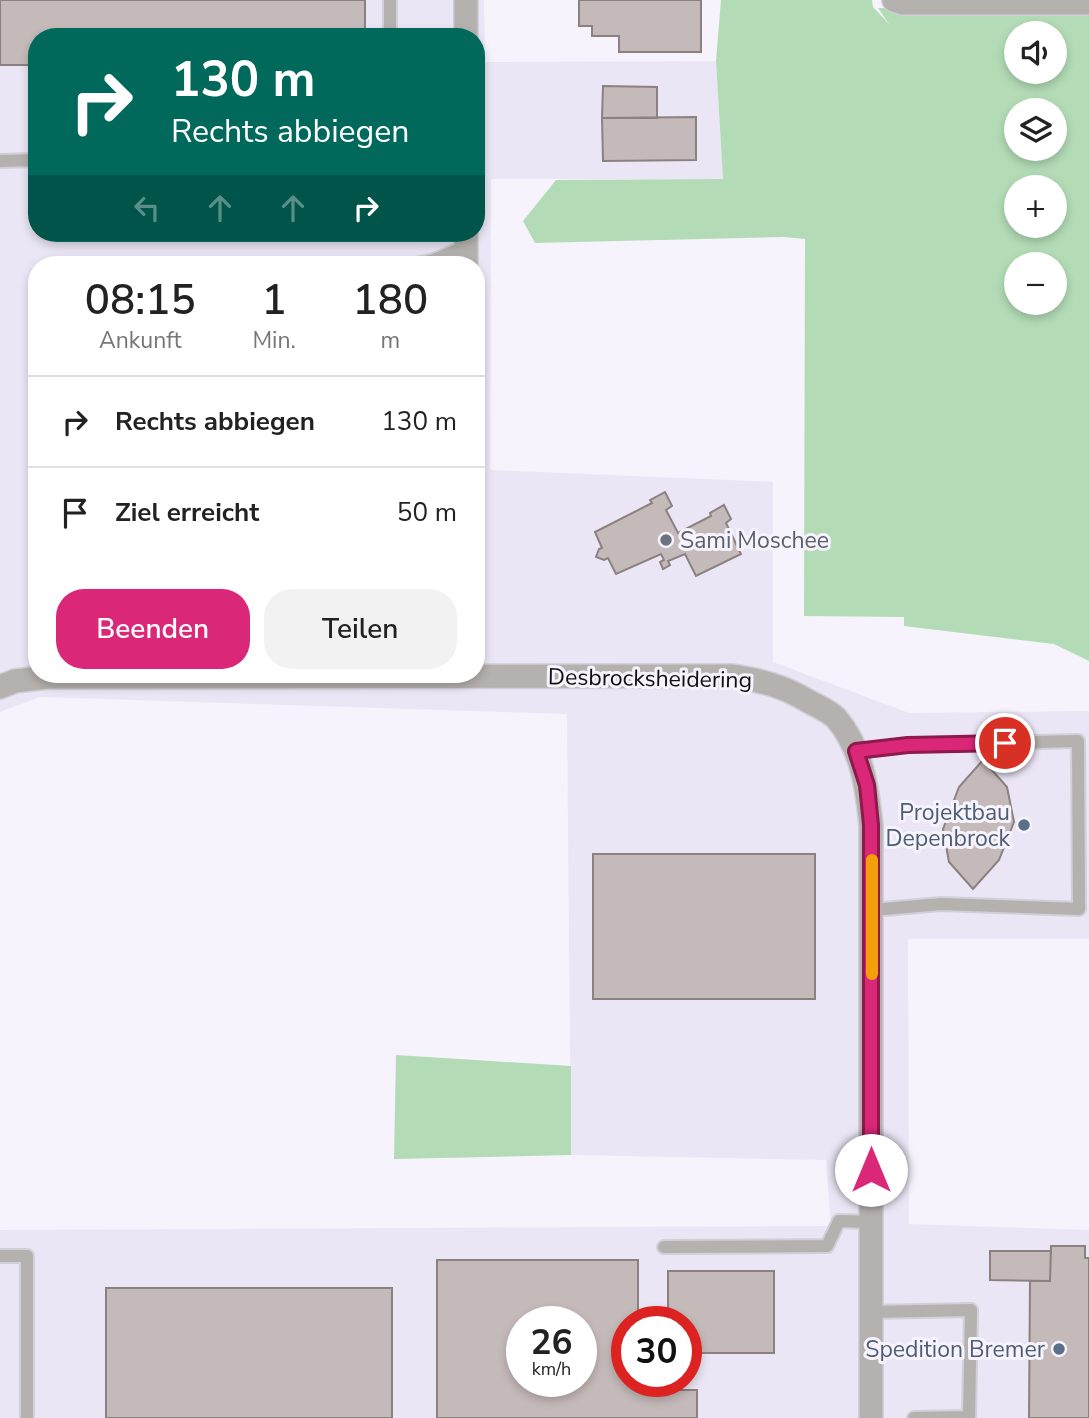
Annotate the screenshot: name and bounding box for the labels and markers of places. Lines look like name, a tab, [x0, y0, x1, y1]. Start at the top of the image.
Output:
place label: Sami Moschee	[680, 525, 829, 556]
marker: Sami Moschee	[658, 532, 674, 548]
pin	[975, 713, 1035, 773]
place label: Projektbau Depenbrock	[886, 797, 1010, 854]
marker: Projektbau Depenbrock	[1016, 817, 1032, 833]
place label: Spedition Bremer	[865, 1334, 1046, 1365]
marker: Spedition Bremer	[1051, 1341, 1067, 1357]

